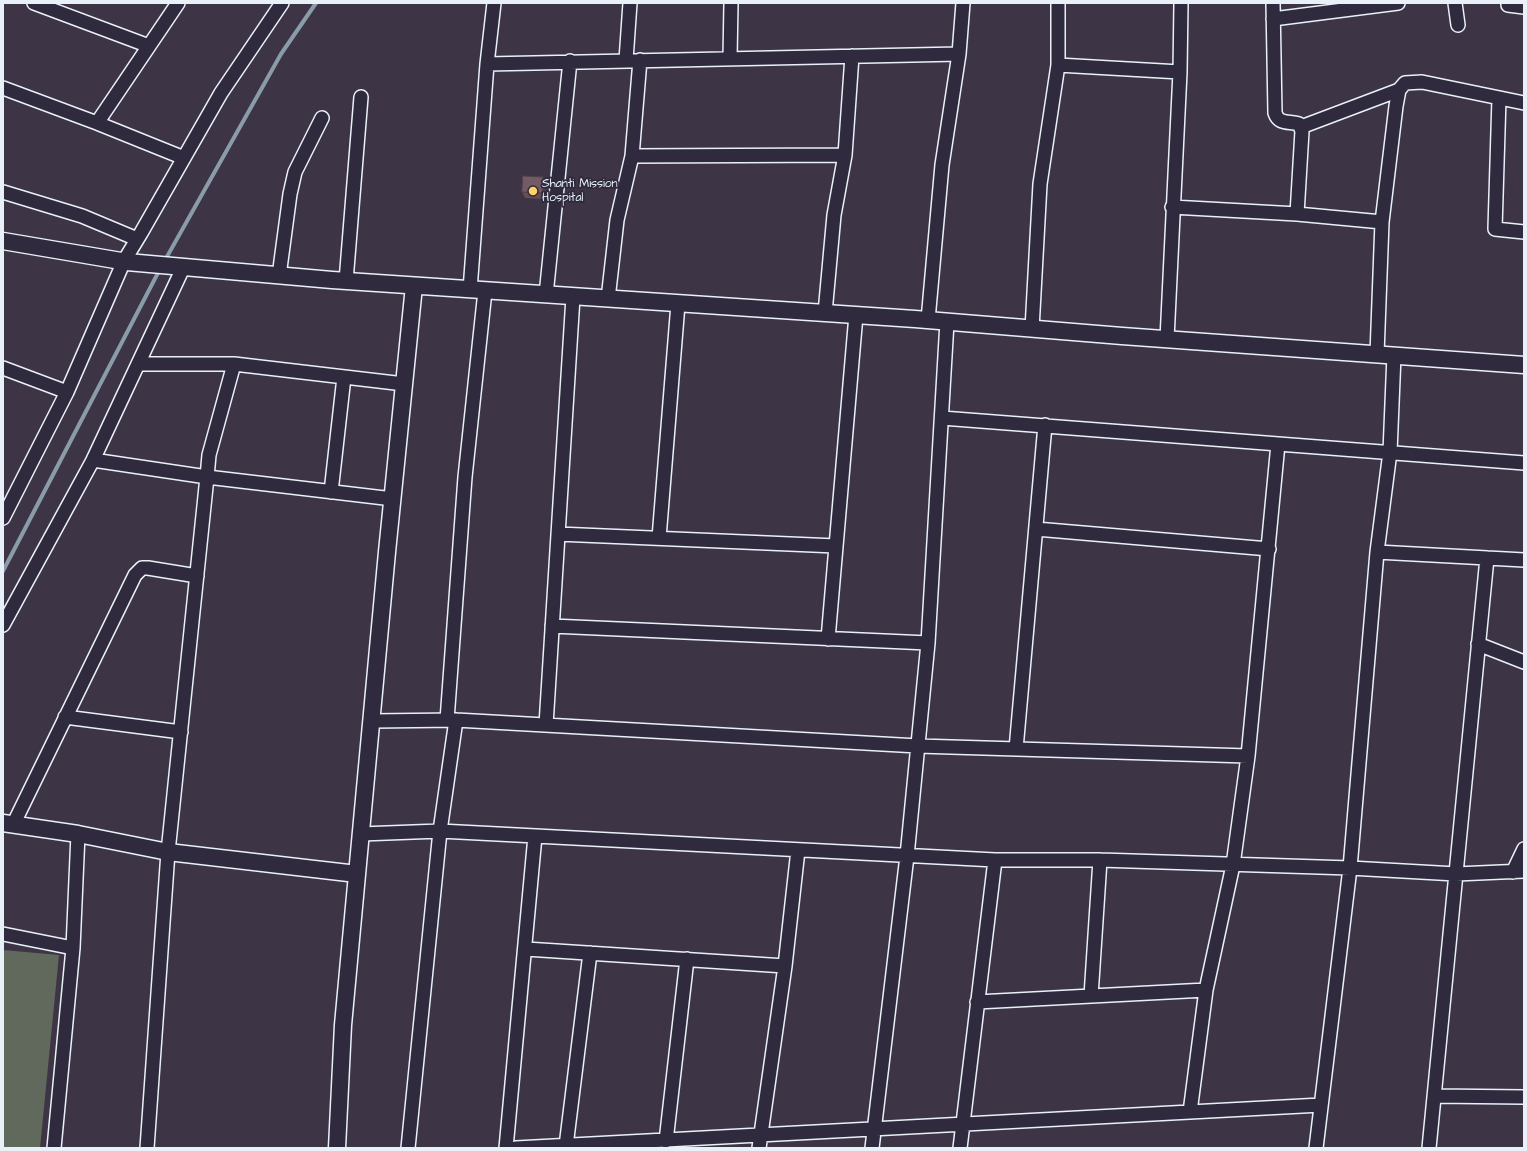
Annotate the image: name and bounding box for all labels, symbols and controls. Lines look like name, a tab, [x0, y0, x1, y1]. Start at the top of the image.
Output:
place label: Shanti Mission Hospital	[542, 177, 618, 205]
marker: Shanti Mission Hospital	[527, 185, 539, 197]

